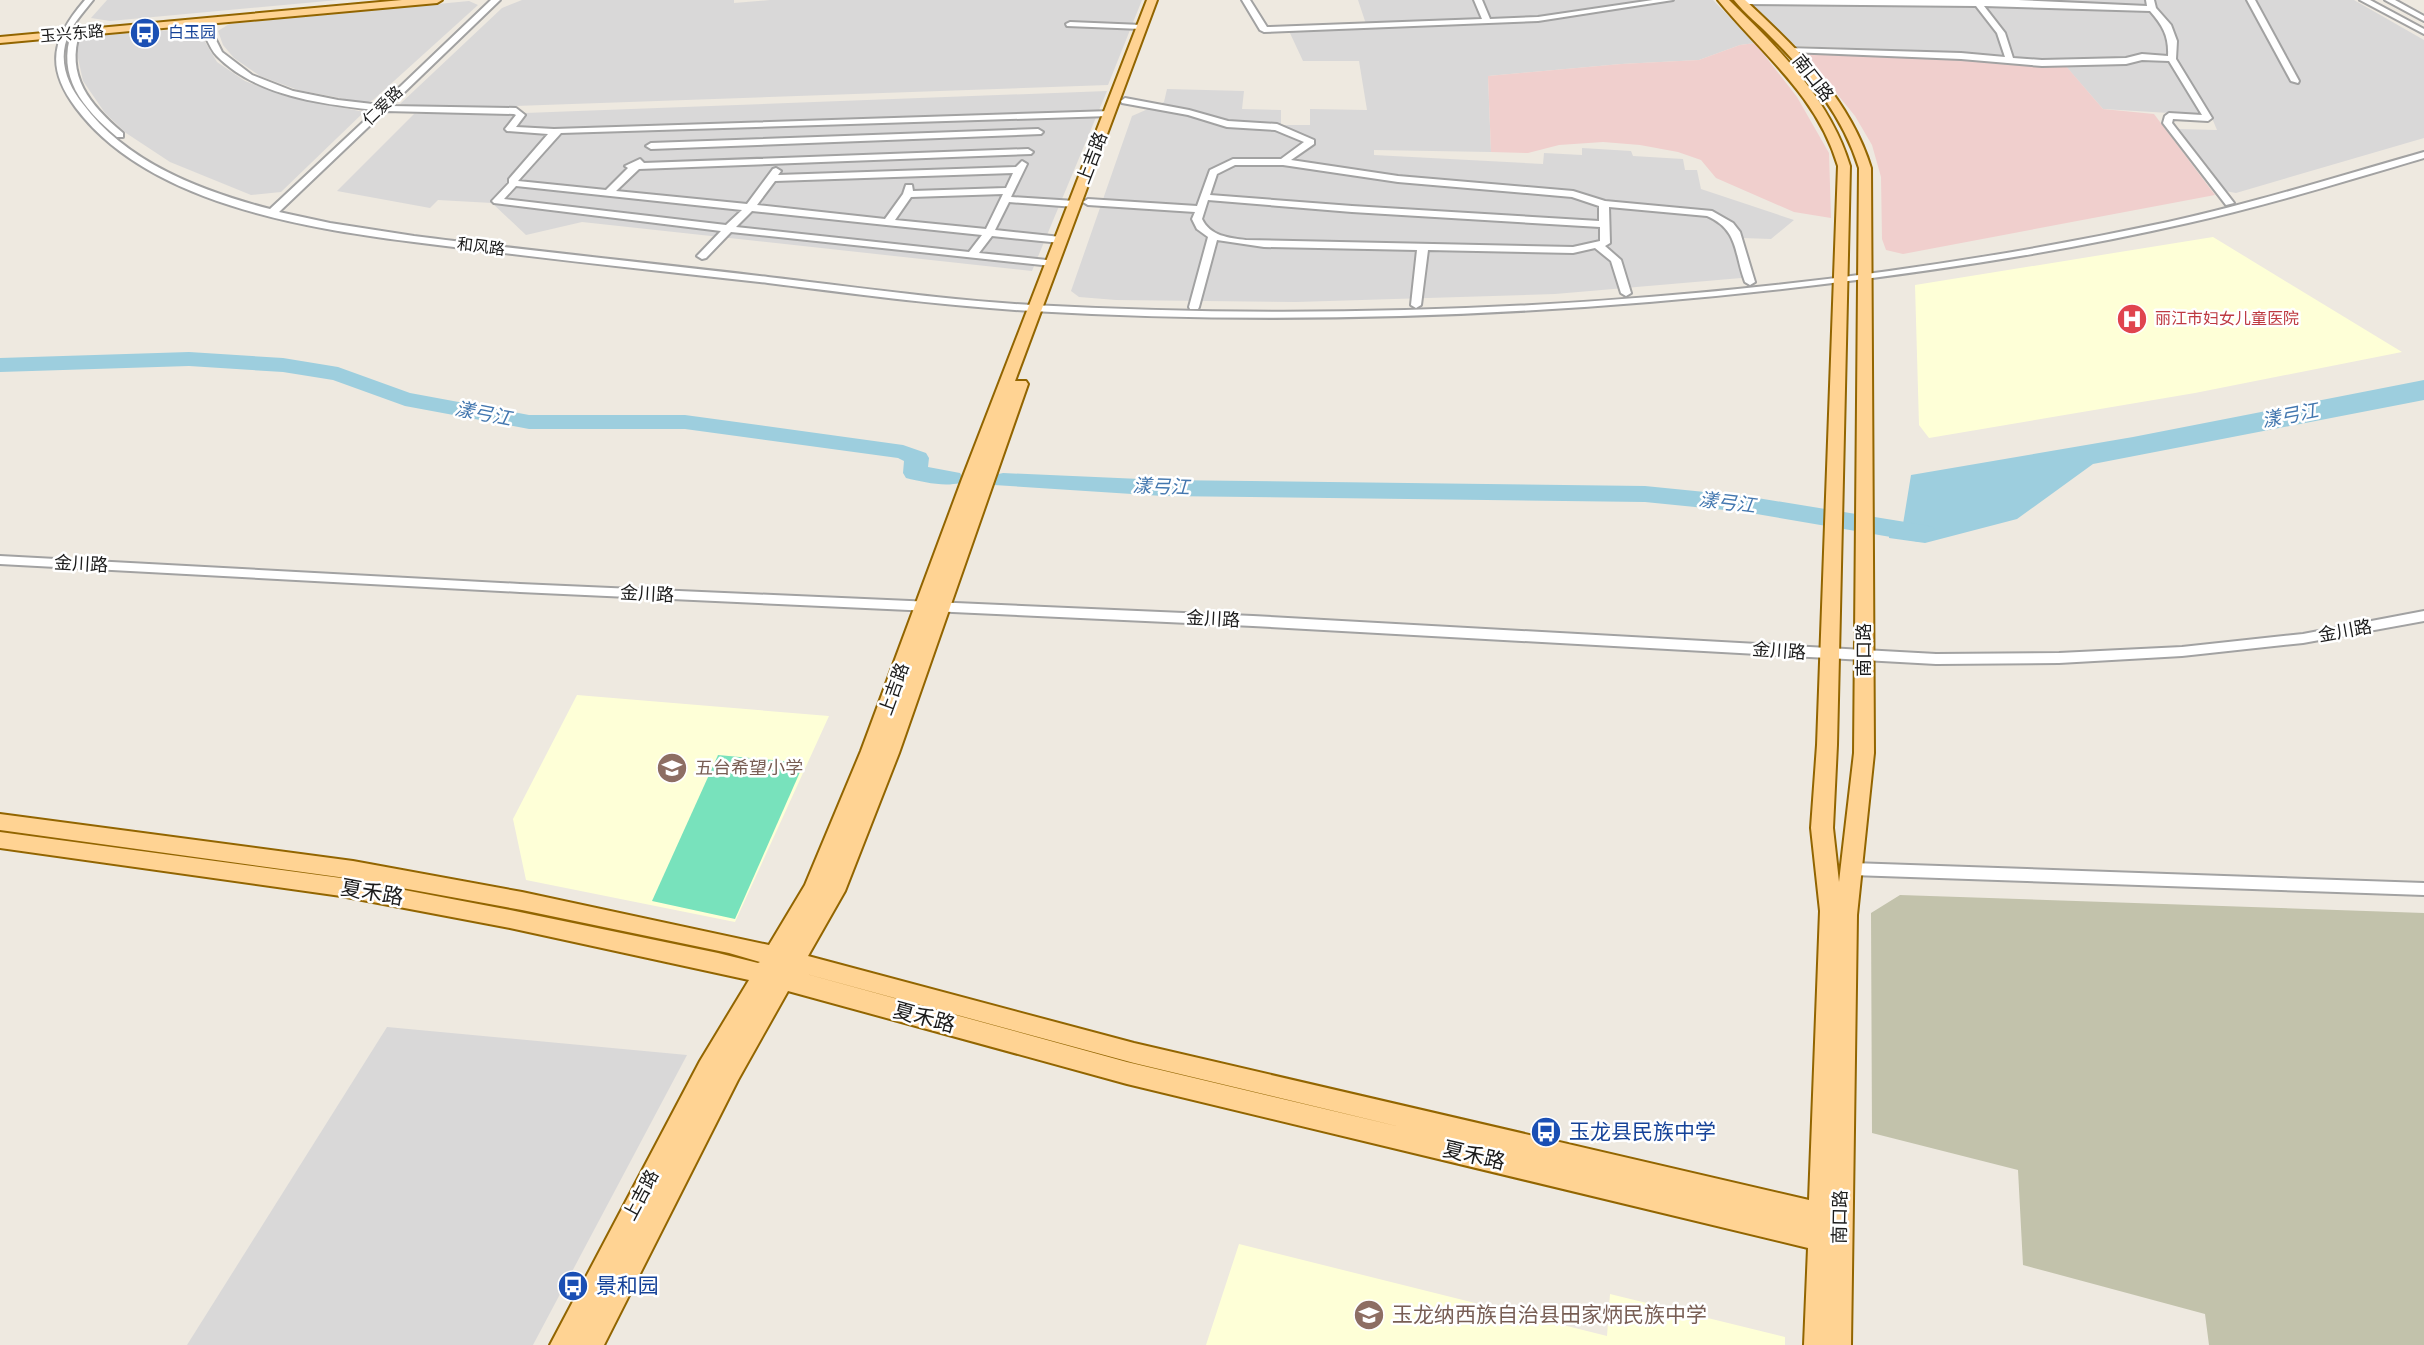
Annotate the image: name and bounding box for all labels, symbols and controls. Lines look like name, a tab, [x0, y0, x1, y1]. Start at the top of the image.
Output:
bus stop icon: 白玉园	[128, 16, 162, 50]
street label: 玉兴东路	[39, 21, 105, 47]
place label: 白玉园	[168, 23, 216, 43]
street label: 南口路	[1788, 50, 1838, 106]
street label: 仁爱路	[359, 82, 407, 130]
street label: 上吉路	[1072, 129, 1112, 187]
street label: 和风路	[456, 234, 506, 260]
hospital icon: 丽江市妇女儿童医院	[2115, 302, 2149, 336]
place label: 丽江市妇女儿童医院	[2155, 309, 2299, 329]
water label: 漾弓江	[453, 398, 515, 431]
water label: 漾弓江	[2260, 399, 2322, 432]
water label: 漾弓江	[1132, 475, 1192, 499]
water label: 漾弓江	[1697, 489, 1759, 518]
street label: 金川路	[53, 552, 109, 576]
street label: 金川路	[619, 582, 675, 606]
street label: 金川路	[1185, 607, 1241, 631]
street label: 金川路	[2317, 615, 2373, 647]
street label: 南口路	[1853, 623, 1875, 677]
street label: 金川路	[1751, 638, 1807, 664]
street label: 上吉路	[874, 660, 914, 718]
school or university icon: 五台希望小学	[655, 751, 689, 785]
place label: 五台希望小学	[695, 757, 803, 779]
street label: 夏禾路	[339, 875, 405, 911]
street label: 夏禾路	[890, 998, 958, 1038]
bus stop icon: 玉龙县民族中学	[1529, 1115, 1563, 1149]
place label: 玉龙县民族中学	[1569, 1120, 1716, 1145]
street label: 夏禾路	[1440, 1137, 1508, 1175]
street label: 上吉路	[619, 1166, 663, 1224]
street label: 南口路	[1829, 1190, 1851, 1244]
bus stop icon: 景和园	[556, 1269, 590, 1303]
place label: 景和园	[596, 1274, 659, 1299]
school or university icon: 玉龙纳西族自治县田家炳民族中学	[1352, 1298, 1386, 1332]
place label: 玉龙纳西族自治县田家炳民族中学	[1392, 1303, 1707, 1328]

